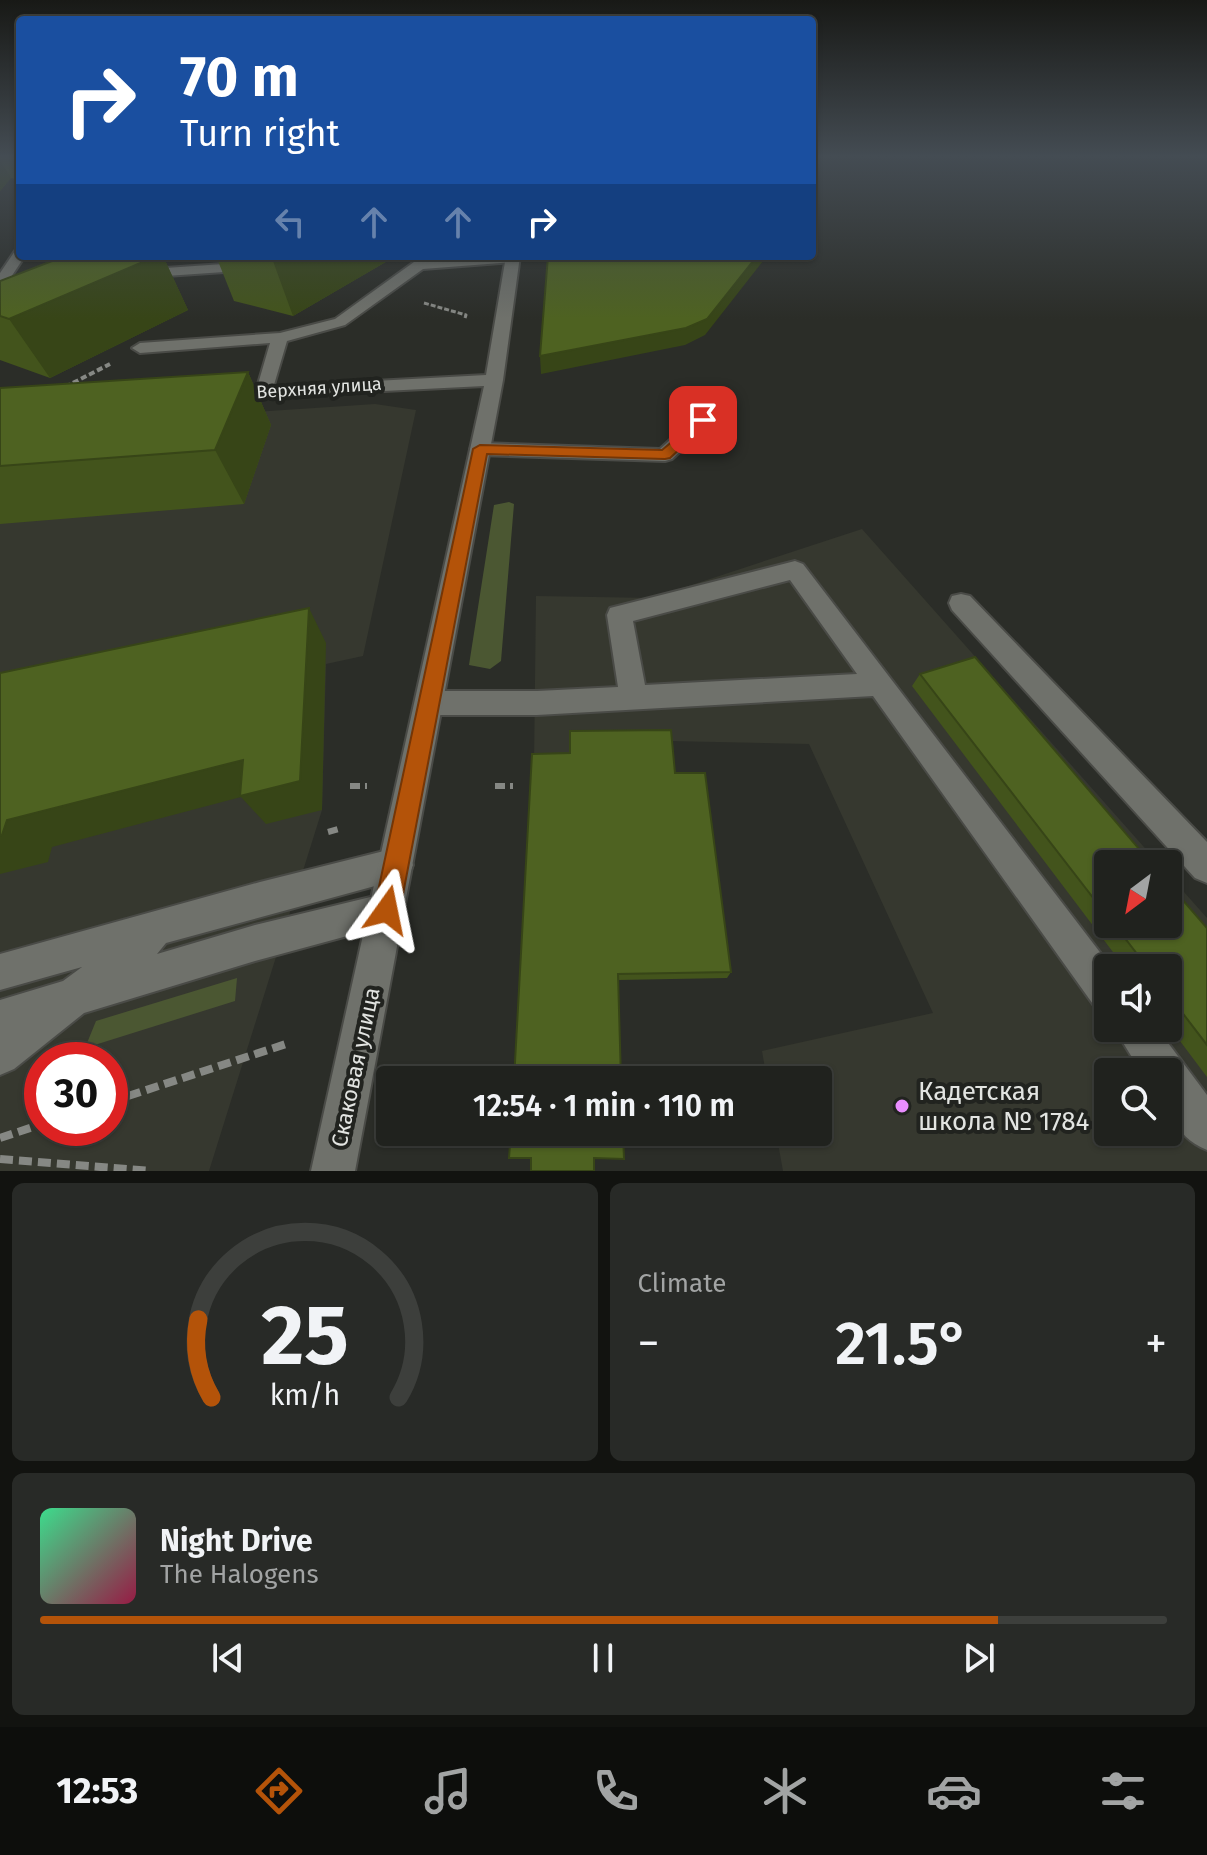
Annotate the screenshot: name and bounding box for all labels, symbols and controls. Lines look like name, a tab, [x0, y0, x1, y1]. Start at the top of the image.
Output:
text: 70 m	[180, 44, 299, 111]
icon: right	[48, 48, 152, 152]
text: Turn right	[180, 112, 340, 156]
icon: left	[268, 200, 312, 244]
icon: ahead	[352, 200, 396, 244]
icon: ahead	[436, 200, 480, 244]
icon: right	[520, 200, 564, 244]
street label: Верхняя улица	[256, 373, 382, 403]
pin	[669, 386, 737, 454]
icon: arrive	[681, 398, 725, 442]
north arrow	[1094, 850, 1182, 938]
map controls	[1094, 850, 1182, 1146]
position arrow	[345, 868, 429, 952]
button: sound	[1094, 954, 1182, 1042]
street label: Скаковая улица	[325, 985, 386, 1149]
speed limit sign: 30	[24, 1042, 128, 1146]
button: search	[1094, 1058, 1182, 1146]
place label: Кадетская школа № 1784	[918, 1076, 1090, 1137]
text: 12:54 · 1 min · 110 m	[473, 1088, 735, 1124]
marker: Кадетская школа № 1784	[893, 1097, 911, 1115]
text: Climate	[638, 1268, 726, 1299]
text: 25	[261, 1286, 349, 1386]
text: 21.5°	[835, 1308, 969, 1380]
text: −	[638, 1317, 660, 1370]
text: +	[1145, 1317, 1167, 1370]
text: km/h	[269, 1378, 340, 1413]
text: Night Drive	[160, 1523, 313, 1559]
text: The Halogens	[160, 1559, 319, 1590]
icon: previous	[206, 1636, 250, 1680]
icon: pause	[581, 1636, 625, 1680]
icon: next	[957, 1636, 1001, 1680]
icon: directions	[251, 1763, 307, 1819]
icon: music	[420, 1763, 476, 1819]
icon: phone	[588, 1763, 644, 1819]
icon: climate	[757, 1763, 813, 1819]
icon: car	[926, 1763, 982, 1819]
icon: filters	[1095, 1763, 1151, 1819]
text: 12:53	[56, 1769, 138, 1813]

